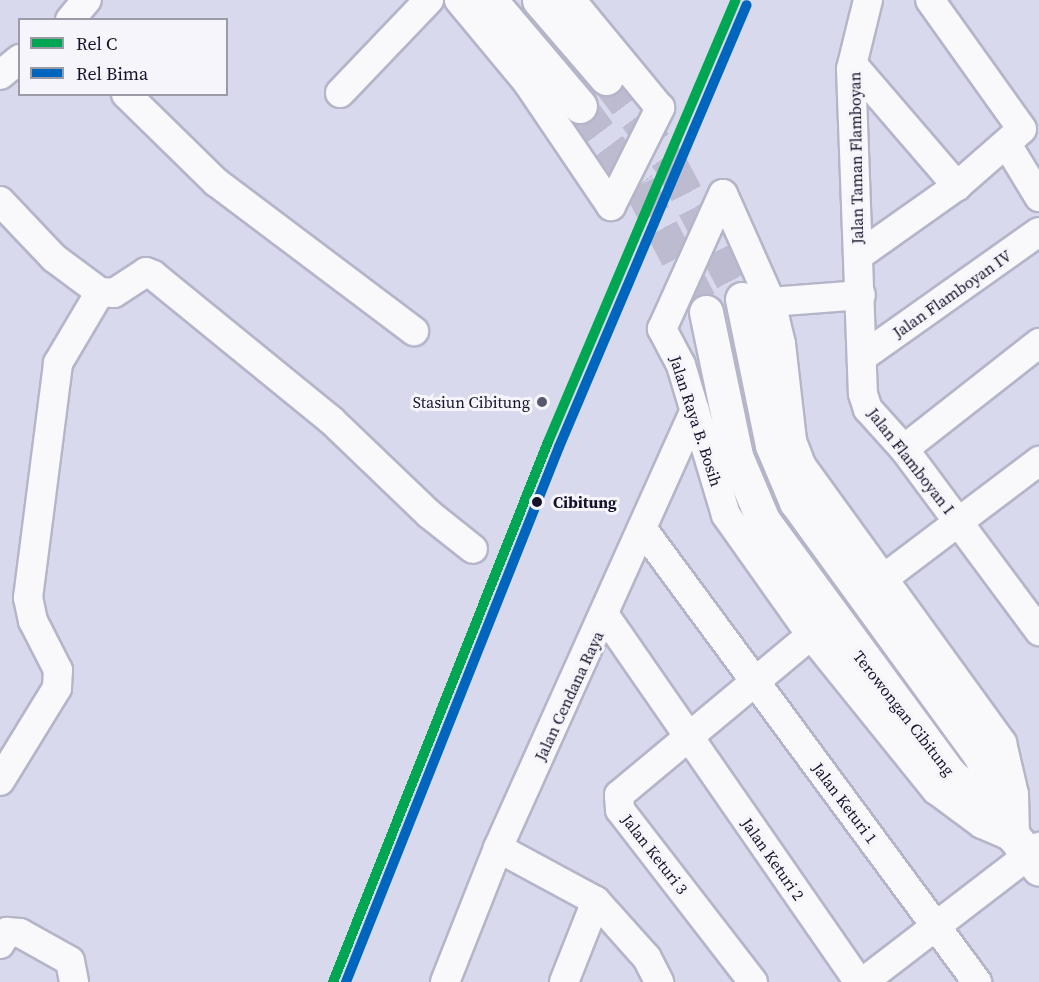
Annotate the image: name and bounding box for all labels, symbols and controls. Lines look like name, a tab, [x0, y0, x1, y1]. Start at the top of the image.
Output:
legend	[18, 18, 228, 96]
text: Rel C	[76, 31, 117, 56]
text: Rel Bima	[76, 61, 148, 86]
street label: Jalan Taman Flamboyan	[845, 72, 867, 244]
street label: Jalan Flamboyan IV	[889, 246, 1015, 342]
street label: Jalan Raya B. Bosih	[666, 353, 726, 489]
place label: Stasiun Cibitung	[413, 392, 530, 412]
marker: Stasiun Cibitung	[535, 395, 549, 409]
street label: Jalan Flamboyan I	[864, 404, 958, 518]
marker: Cibitung	[526, 491, 548, 513]
place label: Cibitung	[553, 492, 617, 512]
street label: Jalan Cendana Raya	[531, 628, 607, 764]
street label: Terowongan Cibitung	[849, 647, 959, 779]
street label: Jalan Keturi 1	[808, 759, 882, 847]
street label: Jalan Keturi 3	[618, 810, 692, 898]
street label: Jalan Keturi 2	[738, 814, 808, 904]

